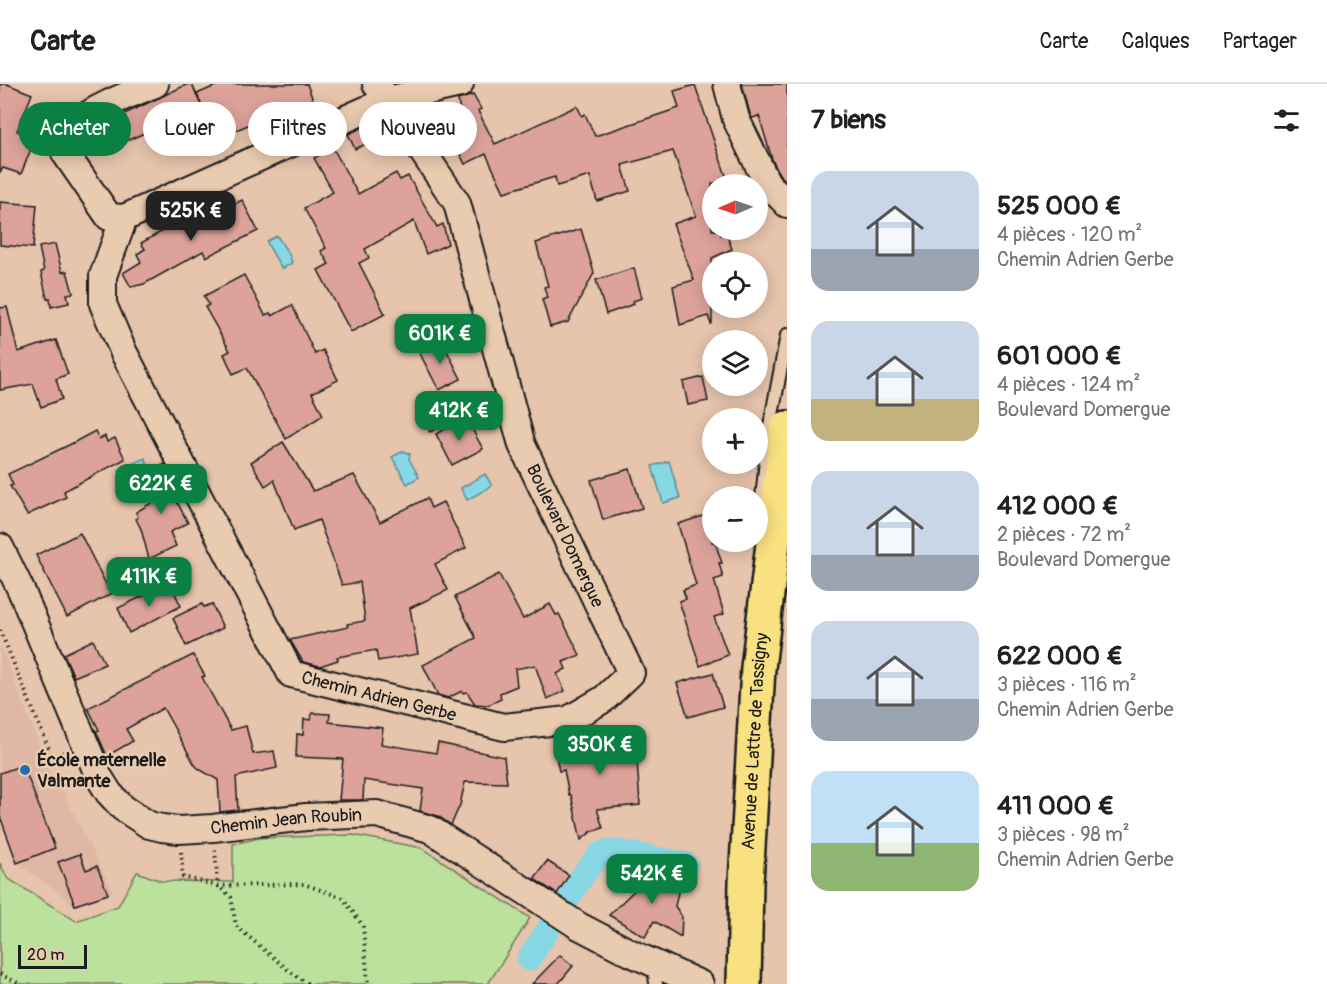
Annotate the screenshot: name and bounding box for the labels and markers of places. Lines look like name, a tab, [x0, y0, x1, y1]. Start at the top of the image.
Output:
pin: 525K €	[142, 191, 240, 242]
pin: 601K €	[391, 314, 489, 365]
pin: 412K €	[410, 391, 508, 442]
pin: 622K €	[112, 464, 210, 515]
pin: 411K €	[100, 557, 198, 608]
pin: 350K €	[551, 725, 649, 776]
place label: École maternelle Valmante	[37, 749, 167, 793]
marker: École maternelle Valmante	[18, 763, 32, 777]
pin: 542K €	[603, 854, 701, 905]

